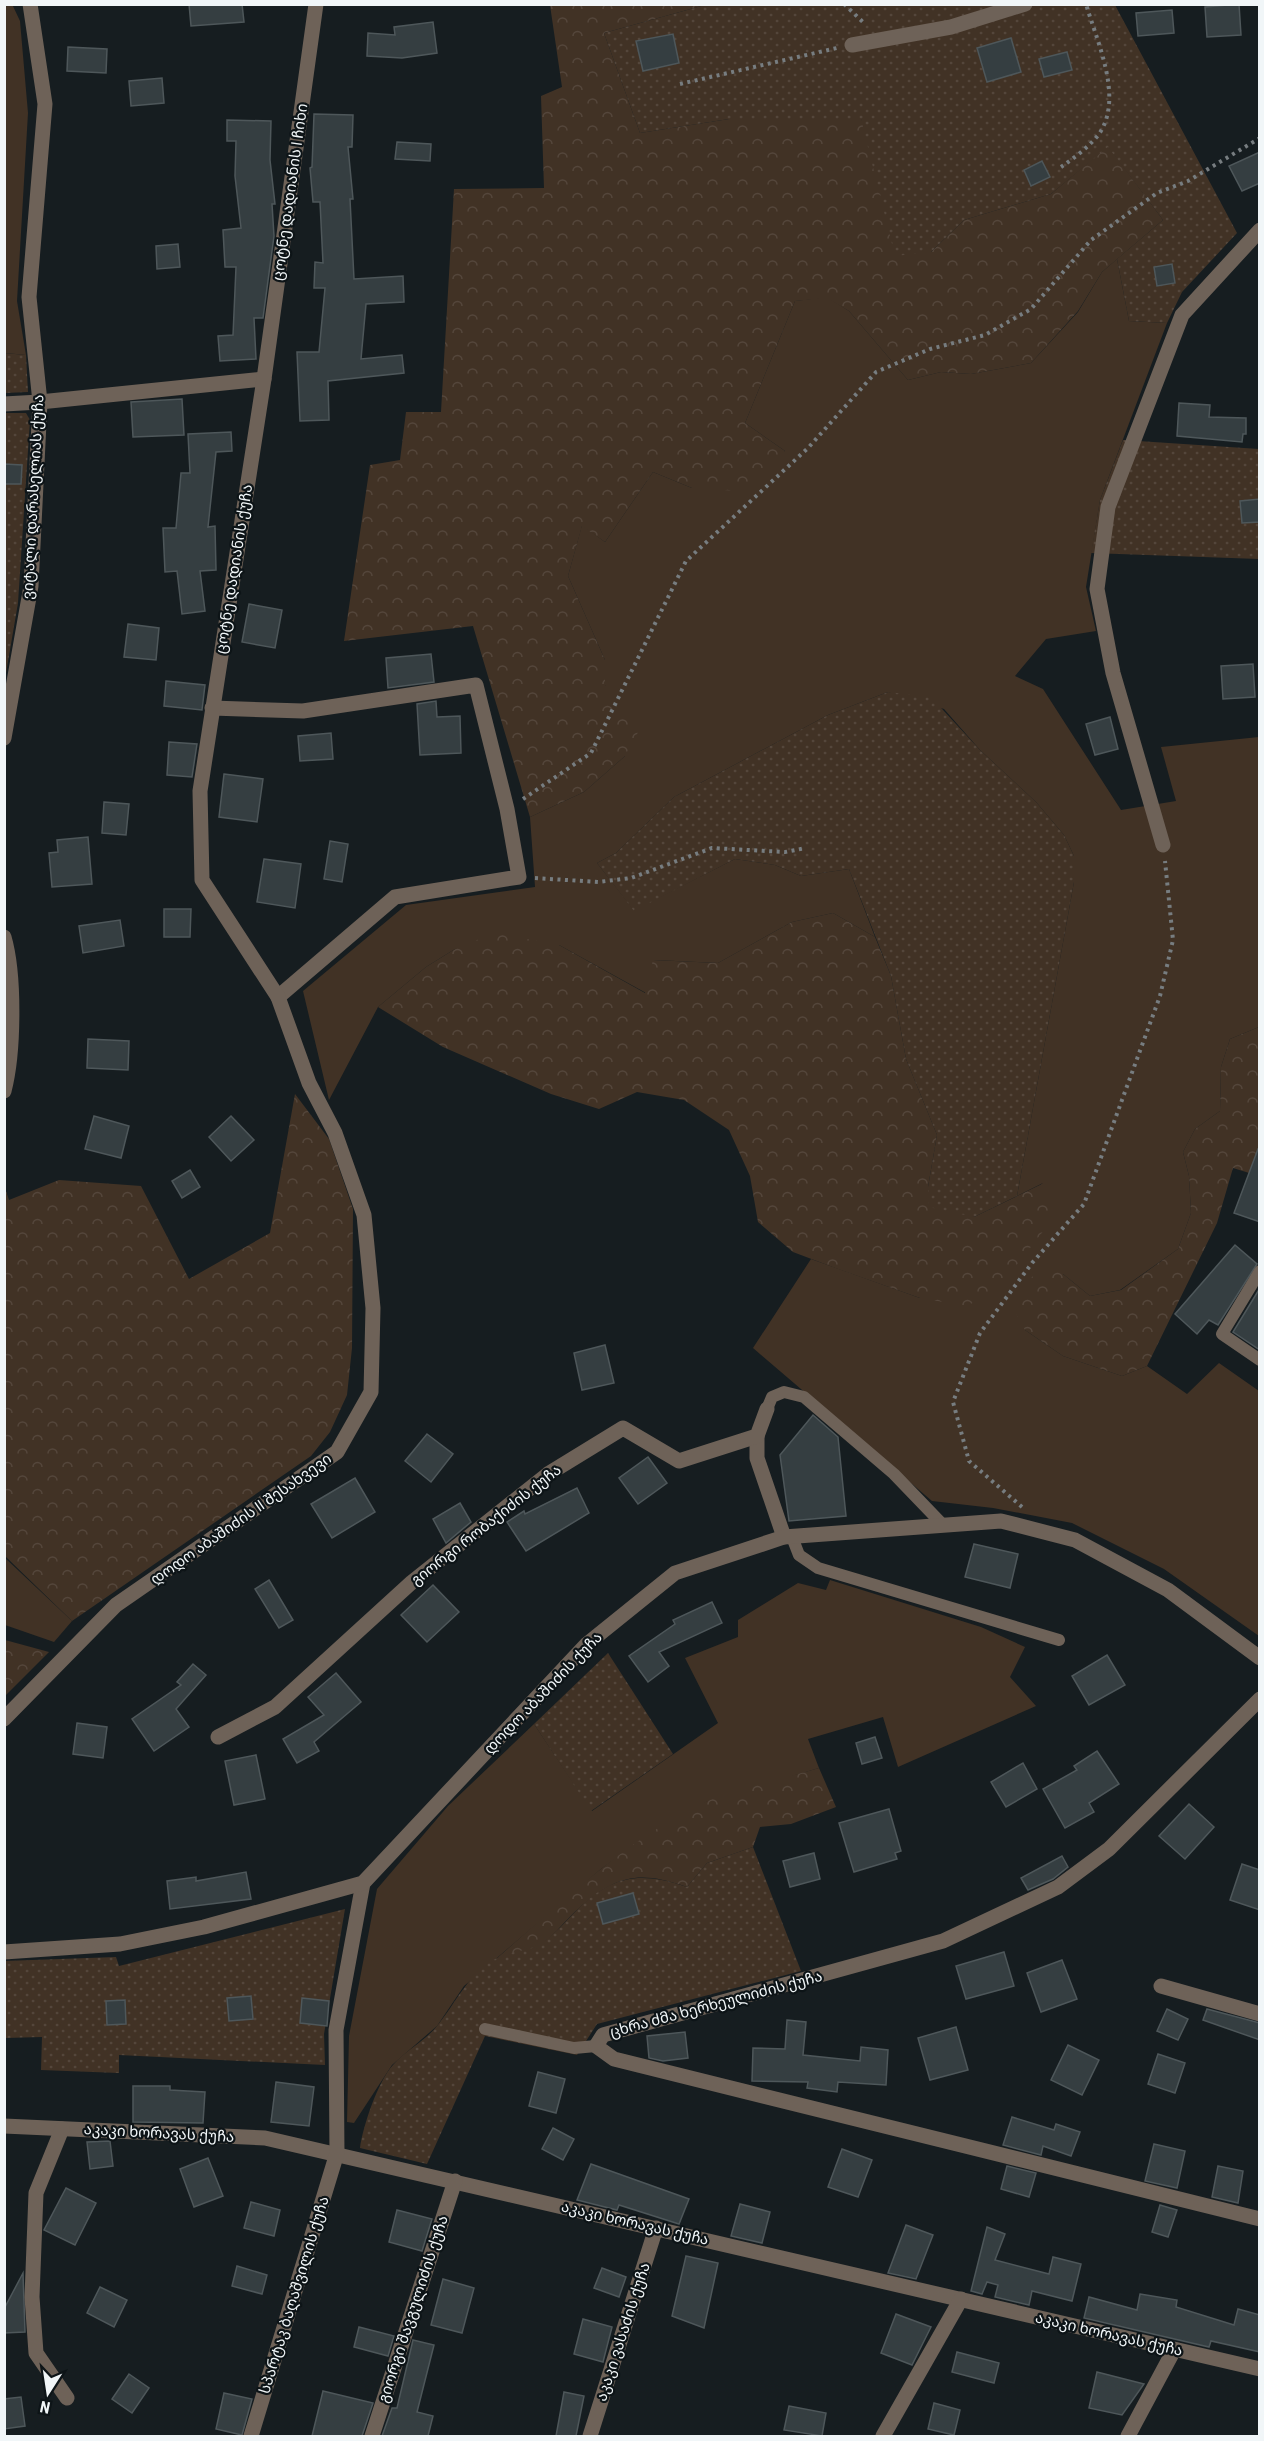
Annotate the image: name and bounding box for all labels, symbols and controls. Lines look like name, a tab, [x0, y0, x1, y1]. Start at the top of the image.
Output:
street label: ცოტნე დადიანის I ჩიხი	[269, 102, 311, 282]
street label: ვიტალი დარასელიას ქუჩა	[19, 394, 47, 600]
street label: ცოტნე დადიანის ქუჩა	[212, 483, 256, 655]
street label: დოდო აბაშიძის II შესახვევი	[147, 1449, 335, 1589]
street label: გიორგი რობაქიძის ქუჩა	[407, 1461, 565, 1589]
street label: დოდო აბაშიძის ქუჩა	[480, 1628, 606, 1758]
street label: ცხრა ძმა ხერხეულიძის ქუჩა	[608, 1967, 824, 2041]
street label: აკაკი ხორავას ქუჩა	[83, 2120, 235, 2146]
street label: სპარტაკ ბაღაშვილის ქუჩა	[255, 2194, 333, 2396]
street label: აკაკი ხორავას ქუჩა	[560, 2197, 710, 2249]
street label: გიორგი შავგულიძის ქუჩა	[374, 2213, 452, 2405]
street label: აკაკი ვასაძის ქუჩა	[592, 2260, 654, 2404]
street label: აკაკი ხორავას ქუჩა	[1034, 2308, 1184, 2360]
north arrow	[18, 2363, 78, 2423]
text: N	[38, 2397, 52, 2417]

